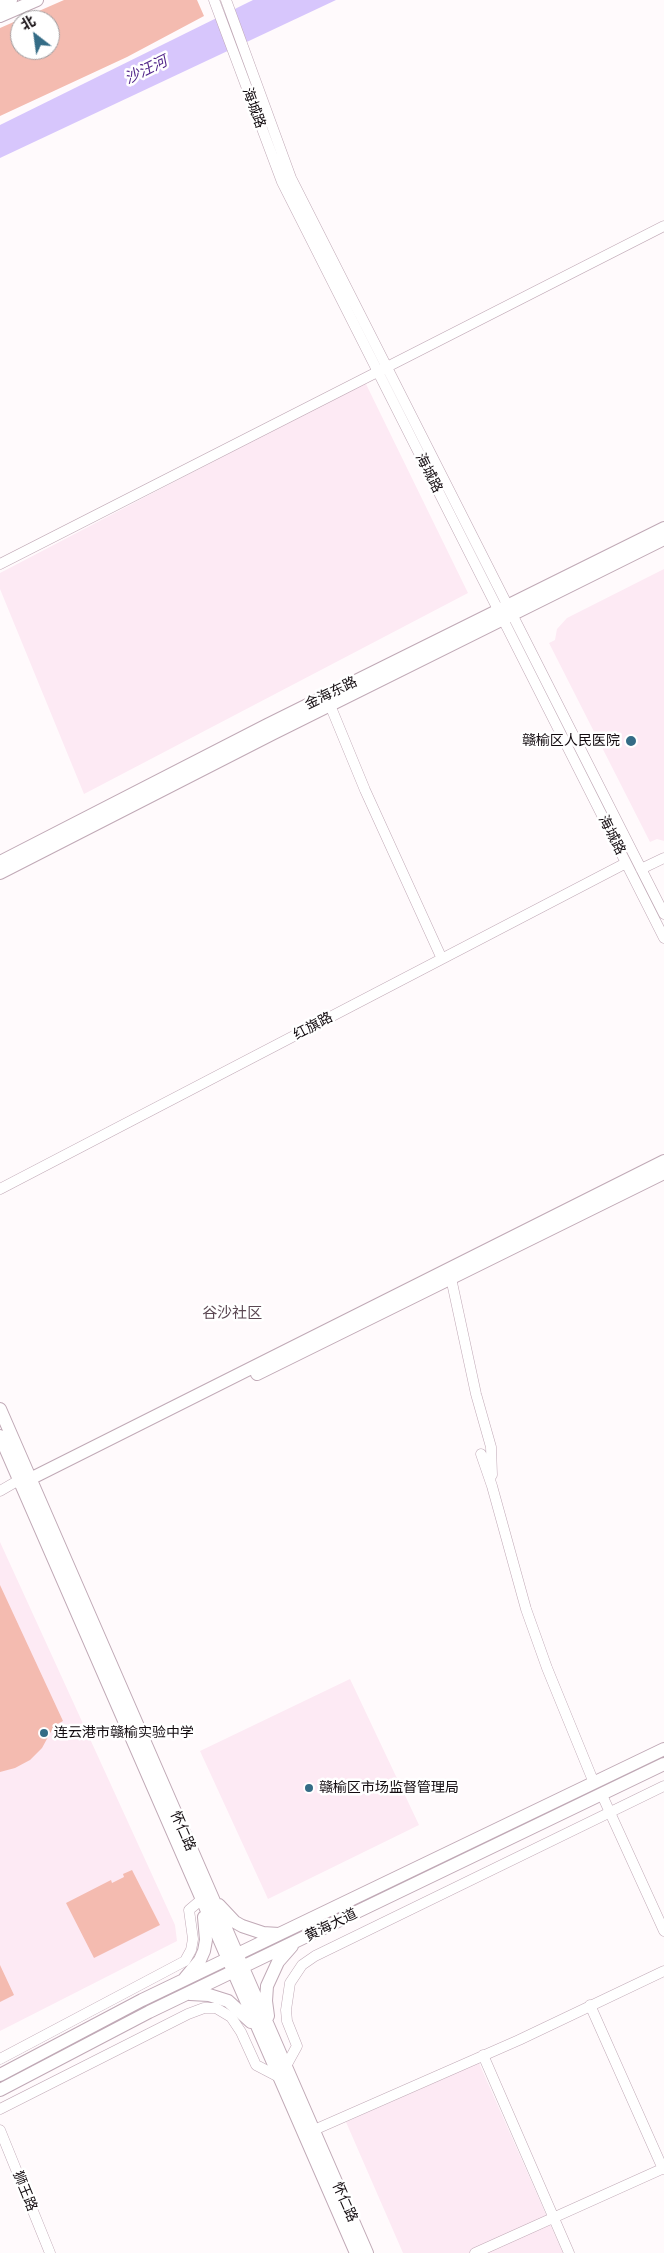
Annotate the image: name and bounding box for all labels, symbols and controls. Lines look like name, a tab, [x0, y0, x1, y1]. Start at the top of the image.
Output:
north arrow	[10, 10, 60, 60]
text: 北	[18, 12, 38, 33]
water label: 沙汪河	[122, 52, 170, 88]
street label: 海城路	[239, 85, 269, 131]
street label: 海城路	[412, 450, 446, 496]
street label: 金海东路	[302, 673, 360, 713]
place label: 赣榆区人民医院	[522, 733, 620, 749]
marker: 赣榆区人民医院	[624, 734, 638, 748]
street label: 海城路	[595, 812, 629, 858]
street label: 红旗路	[291, 1009, 335, 1043]
district label: 谷沙社区	[202, 1304, 262, 1322]
place label: 连云港市赣榆实验中学	[54, 1725, 194, 1741]
marker: 连云港市赣榆实验中学	[38, 1727, 50, 1739]
place label: 赣榆区市场监督管理局	[319, 1780, 459, 1796]
marker: 赣榆区市场监督管理局	[303, 1782, 315, 1794]
street label: 怀仁路	[167, 1808, 199, 1854]
street label: 黄海大道	[302, 1905, 360, 1945]
street label: 狮王路	[9, 2168, 41, 2214]
street label: 怀仁路	[329, 2179, 361, 2225]

